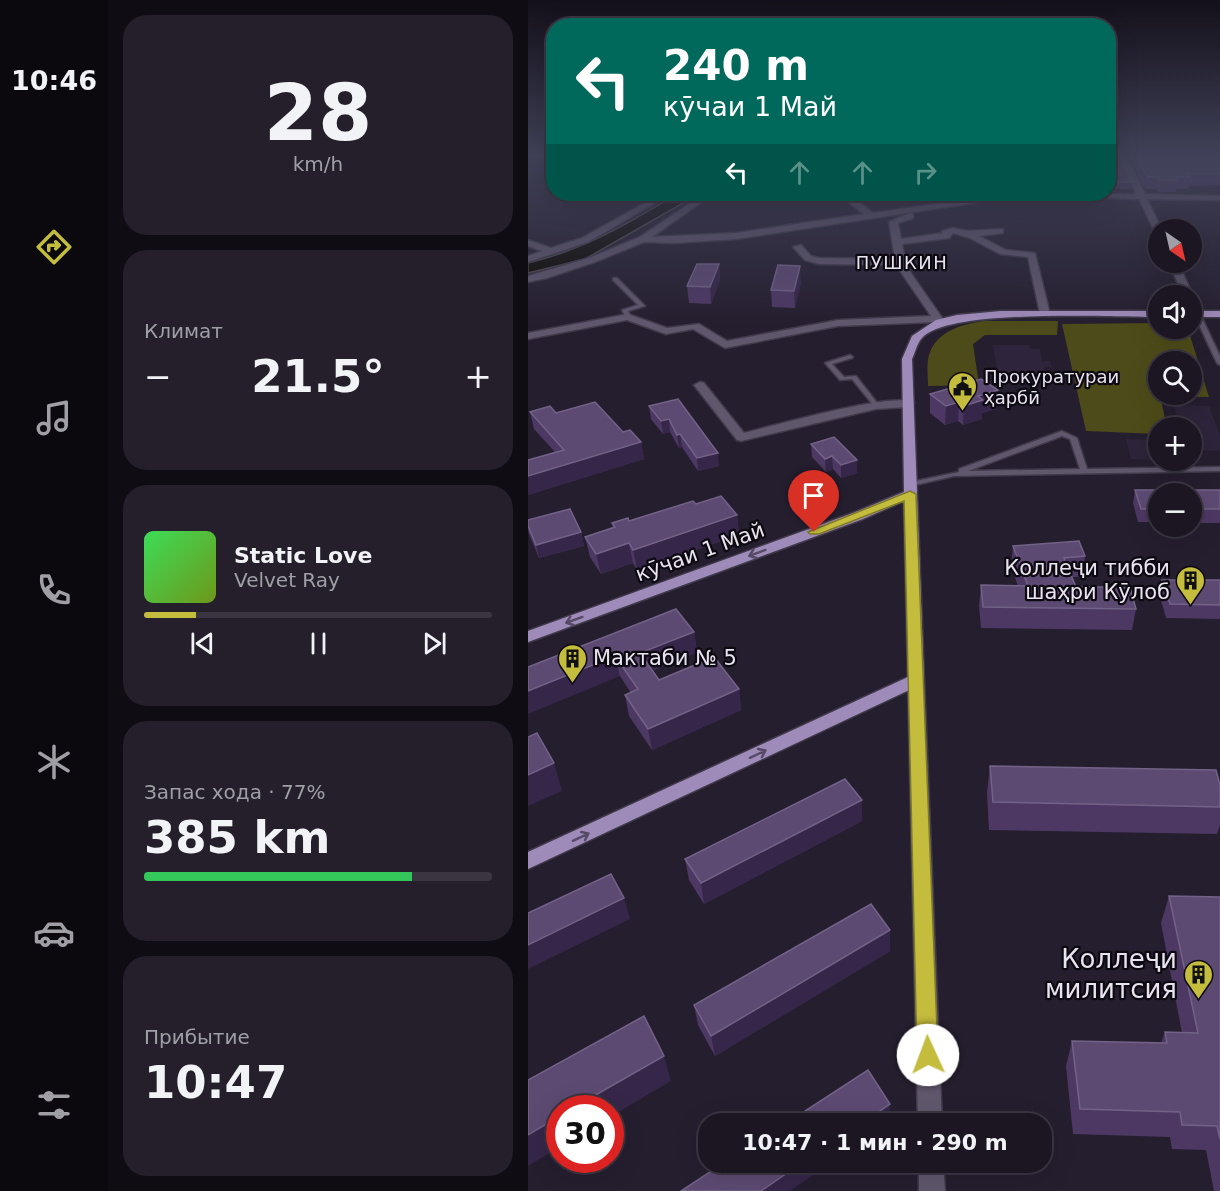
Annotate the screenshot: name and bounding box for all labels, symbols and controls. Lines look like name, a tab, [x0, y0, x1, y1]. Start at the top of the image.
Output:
text: 240 m	[663, 41, 809, 90]
icon: left	[564, 42, 642, 120]
text: 10:46	[11, 65, 97, 96]
text: 28	[264, 68, 372, 158]
text: кӯчаи 1 Май	[663, 91, 837, 122]
text: km/h	[293, 152, 343, 176]
icon: left	[720, 156, 753, 189]
icon: ahead	[783, 156, 816, 189]
icon: ahead	[846, 156, 879, 189]
icon: right	[909, 156, 942, 189]
north arrow	[1148, 219, 1202, 273]
map controls	[1148, 219, 1202, 537]
icon: directions	[33, 226, 75, 268]
district label: ПУШКИН	[856, 252, 948, 273]
button: sound	[1148, 285, 1202, 339]
text: Климат	[144, 319, 223, 343]
text: 21.5°	[251, 350, 385, 403]
button: search	[1148, 351, 1202, 405]
text: −	[144, 357, 172, 396]
text: +	[464, 357, 492, 396]
place label: Прокуратураи ҳарбӣ	[984, 366, 1119, 408]
public building icon: Прокуратураи ҳарбӣ	[947, 370, 979, 412]
icon: music	[33, 397, 75, 439]
button: +	[1148, 417, 1202, 471]
pin	[788, 470, 839, 532]
icon: arrive	[797, 479, 830, 512]
button: −	[1148, 483, 1202, 537]
street label: кӯчаи 1 Май	[632, 518, 768, 586]
text: Static Love	[234, 543, 372, 568]
one-way arrow	[748, 548, 767, 559]
place label: Коллеҷи тибби шаҳри Кӯлоб	[1004, 556, 1170, 604]
building icon: Коллеҷи тибби шаҳри Кӯлоб	[1175, 564, 1207, 606]
text: Velvet Ray	[234, 568, 340, 592]
icon: phone	[33, 569, 75, 611]
one-way arrow	[565, 616, 584, 627]
icon: previous	[186, 627, 219, 660]
icon: pause	[302, 627, 335, 660]
icon: next	[418, 627, 451, 660]
building icon: Мактаби № 5	[556, 642, 588, 684]
place label: Мактаби № 5	[593, 646, 737, 670]
icon: climate	[33, 741, 75, 783]
one-way arrow	[748, 747, 766, 759]
text: Запас хода · 77%	[144, 780, 325, 804]
text: 385 km	[144, 811, 330, 864]
one-way arrow	[571, 830, 589, 842]
icon: car	[33, 912, 75, 954]
place label: Коллеҷи милитсия	[1045, 944, 1177, 1004]
building icon: Коллеҷи милитсия	[1182, 958, 1214, 1000]
position arrow	[896, 1023, 960, 1087]
text: Прибытие	[144, 1025, 250, 1049]
text: 10:47	[144, 1056, 287, 1109]
icon: filters	[33, 1084, 75, 1126]
speed limit sign: 30	[546, 1095, 624, 1173]
text: 10:47 · 1 мин · 290 m	[742, 1130, 1008, 1155]

